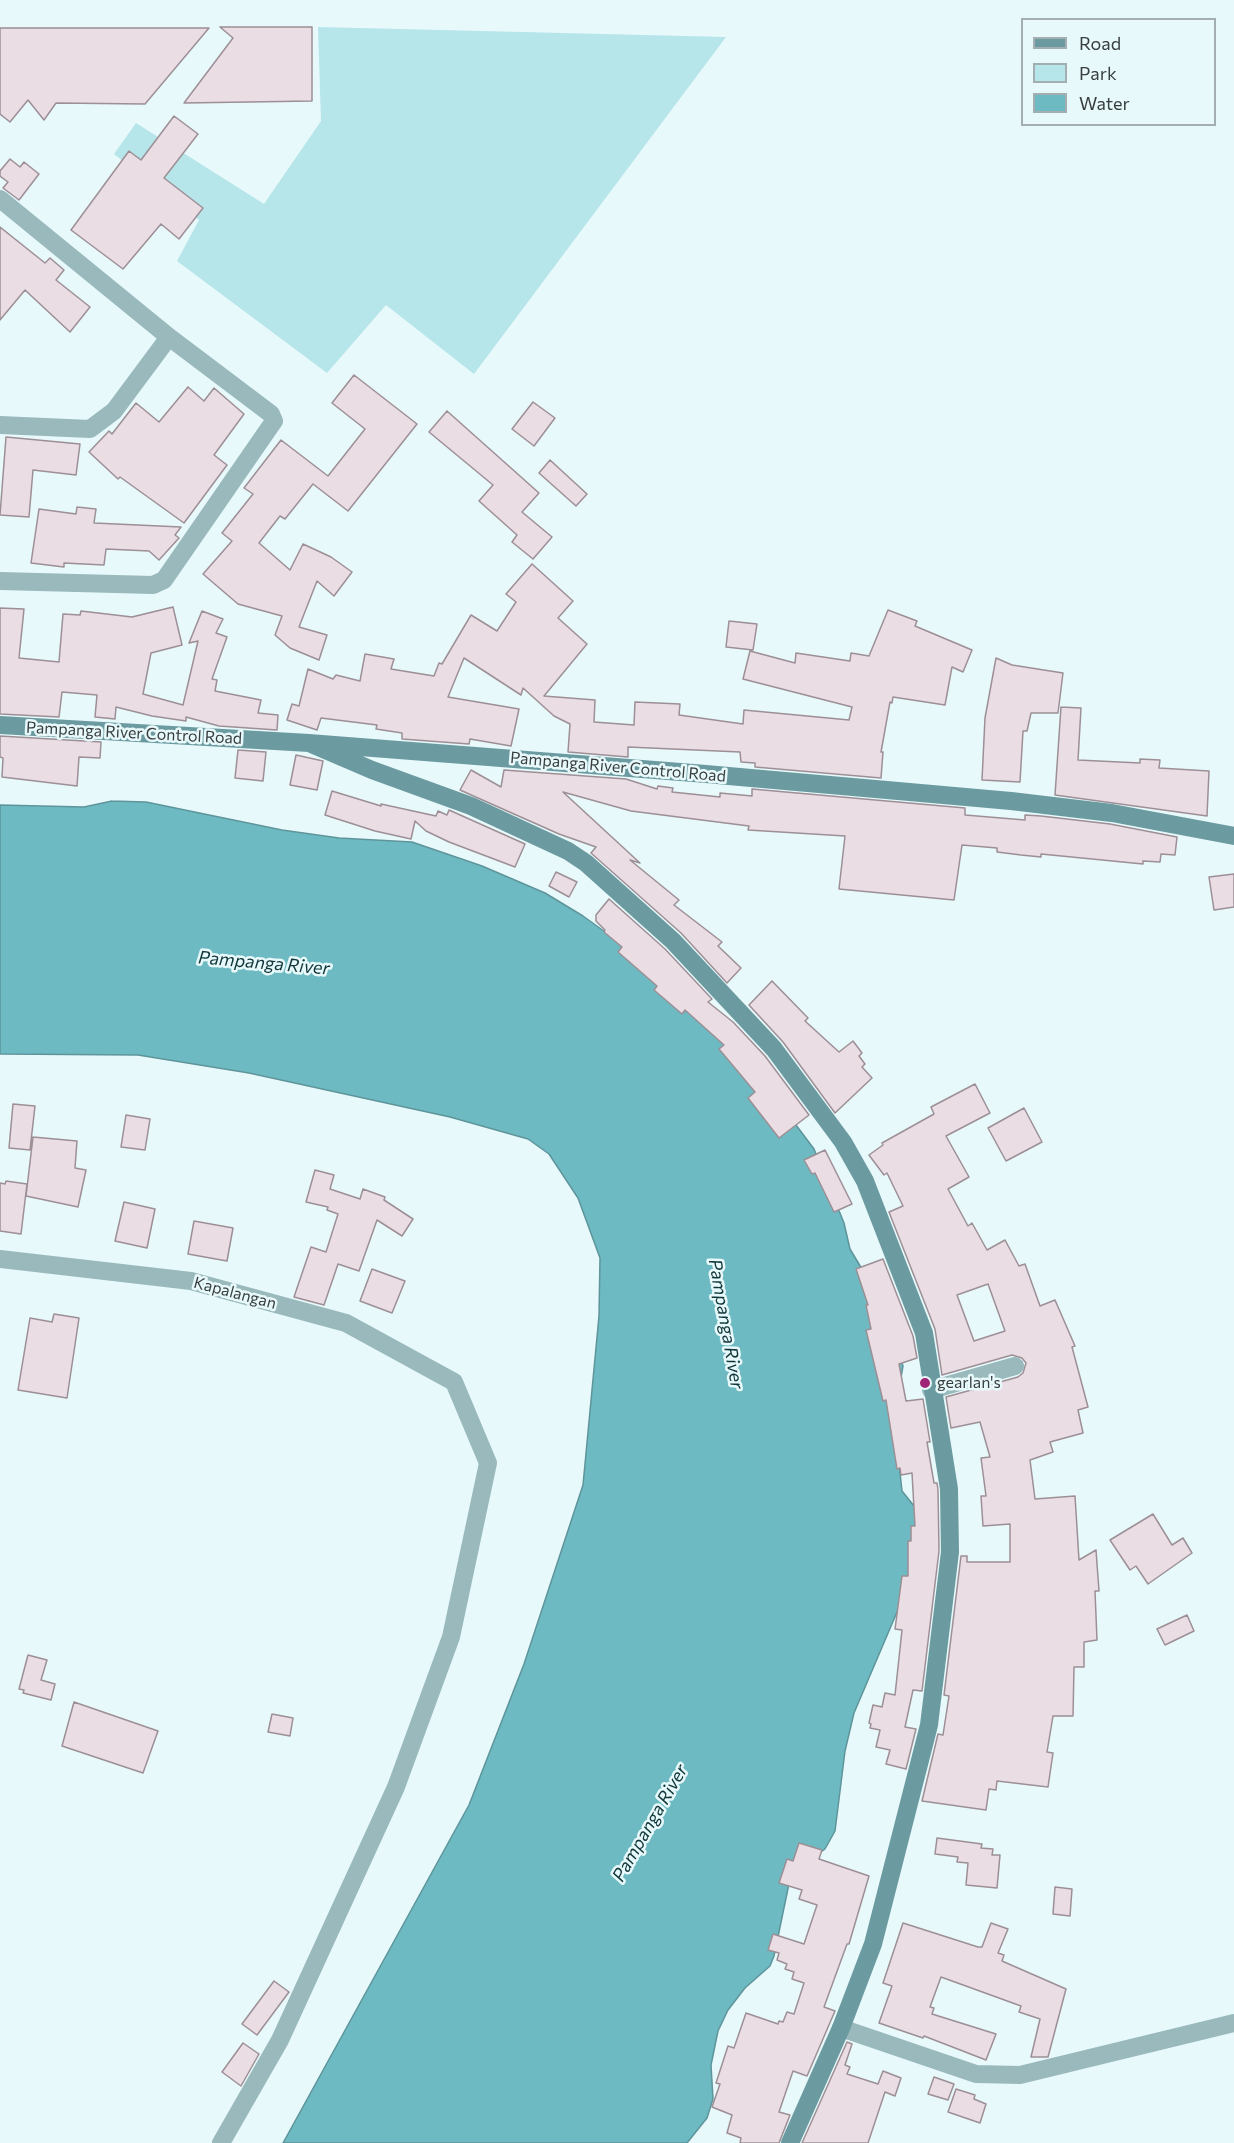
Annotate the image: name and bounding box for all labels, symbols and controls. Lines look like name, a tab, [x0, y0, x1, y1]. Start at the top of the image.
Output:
legend	[1021, 18, 1216, 126]
text: Road	[1079, 32, 1121, 54]
text: Park	[1079, 62, 1117, 84]
text: Water	[1079, 92, 1130, 114]
street label: Pampanga River Control Road	[25, 718, 243, 748]
street label: Pampanga River Control Road	[509, 748, 727, 786]
water label: Pampanga River	[197, 947, 331, 979]
water label: Pampanga River	[704, 1257, 748, 1391]
street label: Kapalangan	[192, 1273, 278, 1313]
place label: gearlan's	[937, 1373, 1001, 1393]
marker: gearlan's	[918, 1376, 932, 1390]
water label: Pampanga River	[608, 1761, 692, 1885]

